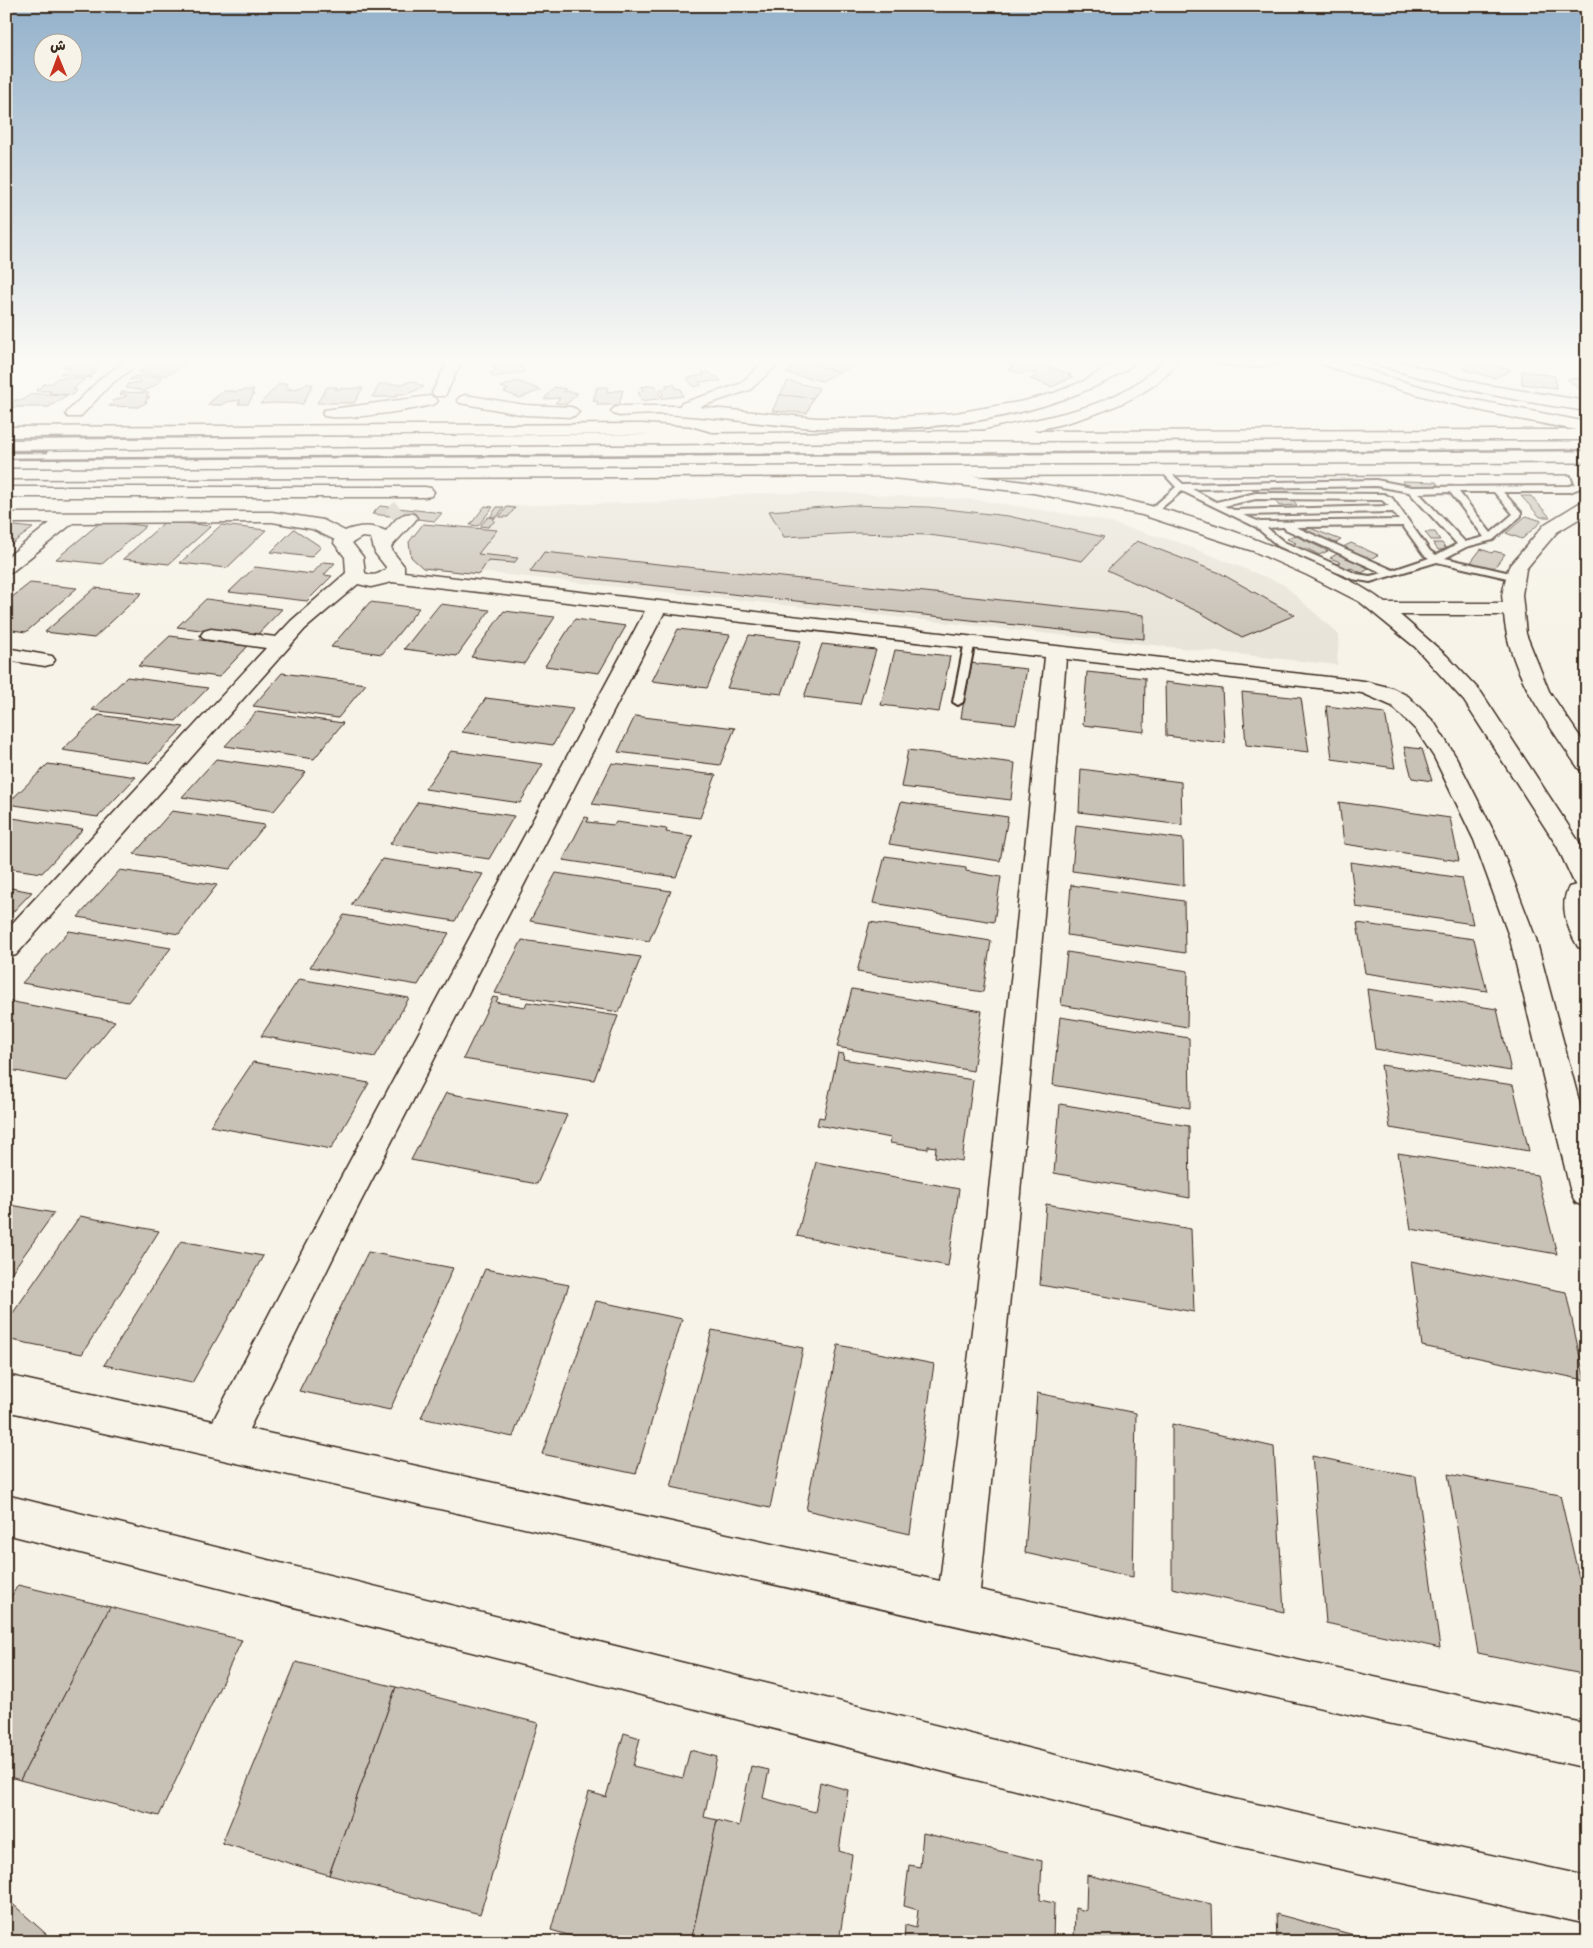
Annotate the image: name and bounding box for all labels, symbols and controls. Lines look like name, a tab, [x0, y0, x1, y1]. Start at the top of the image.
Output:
north arrow	[32, 32, 82, 82]
text: ش	[50, 36, 66, 57]

